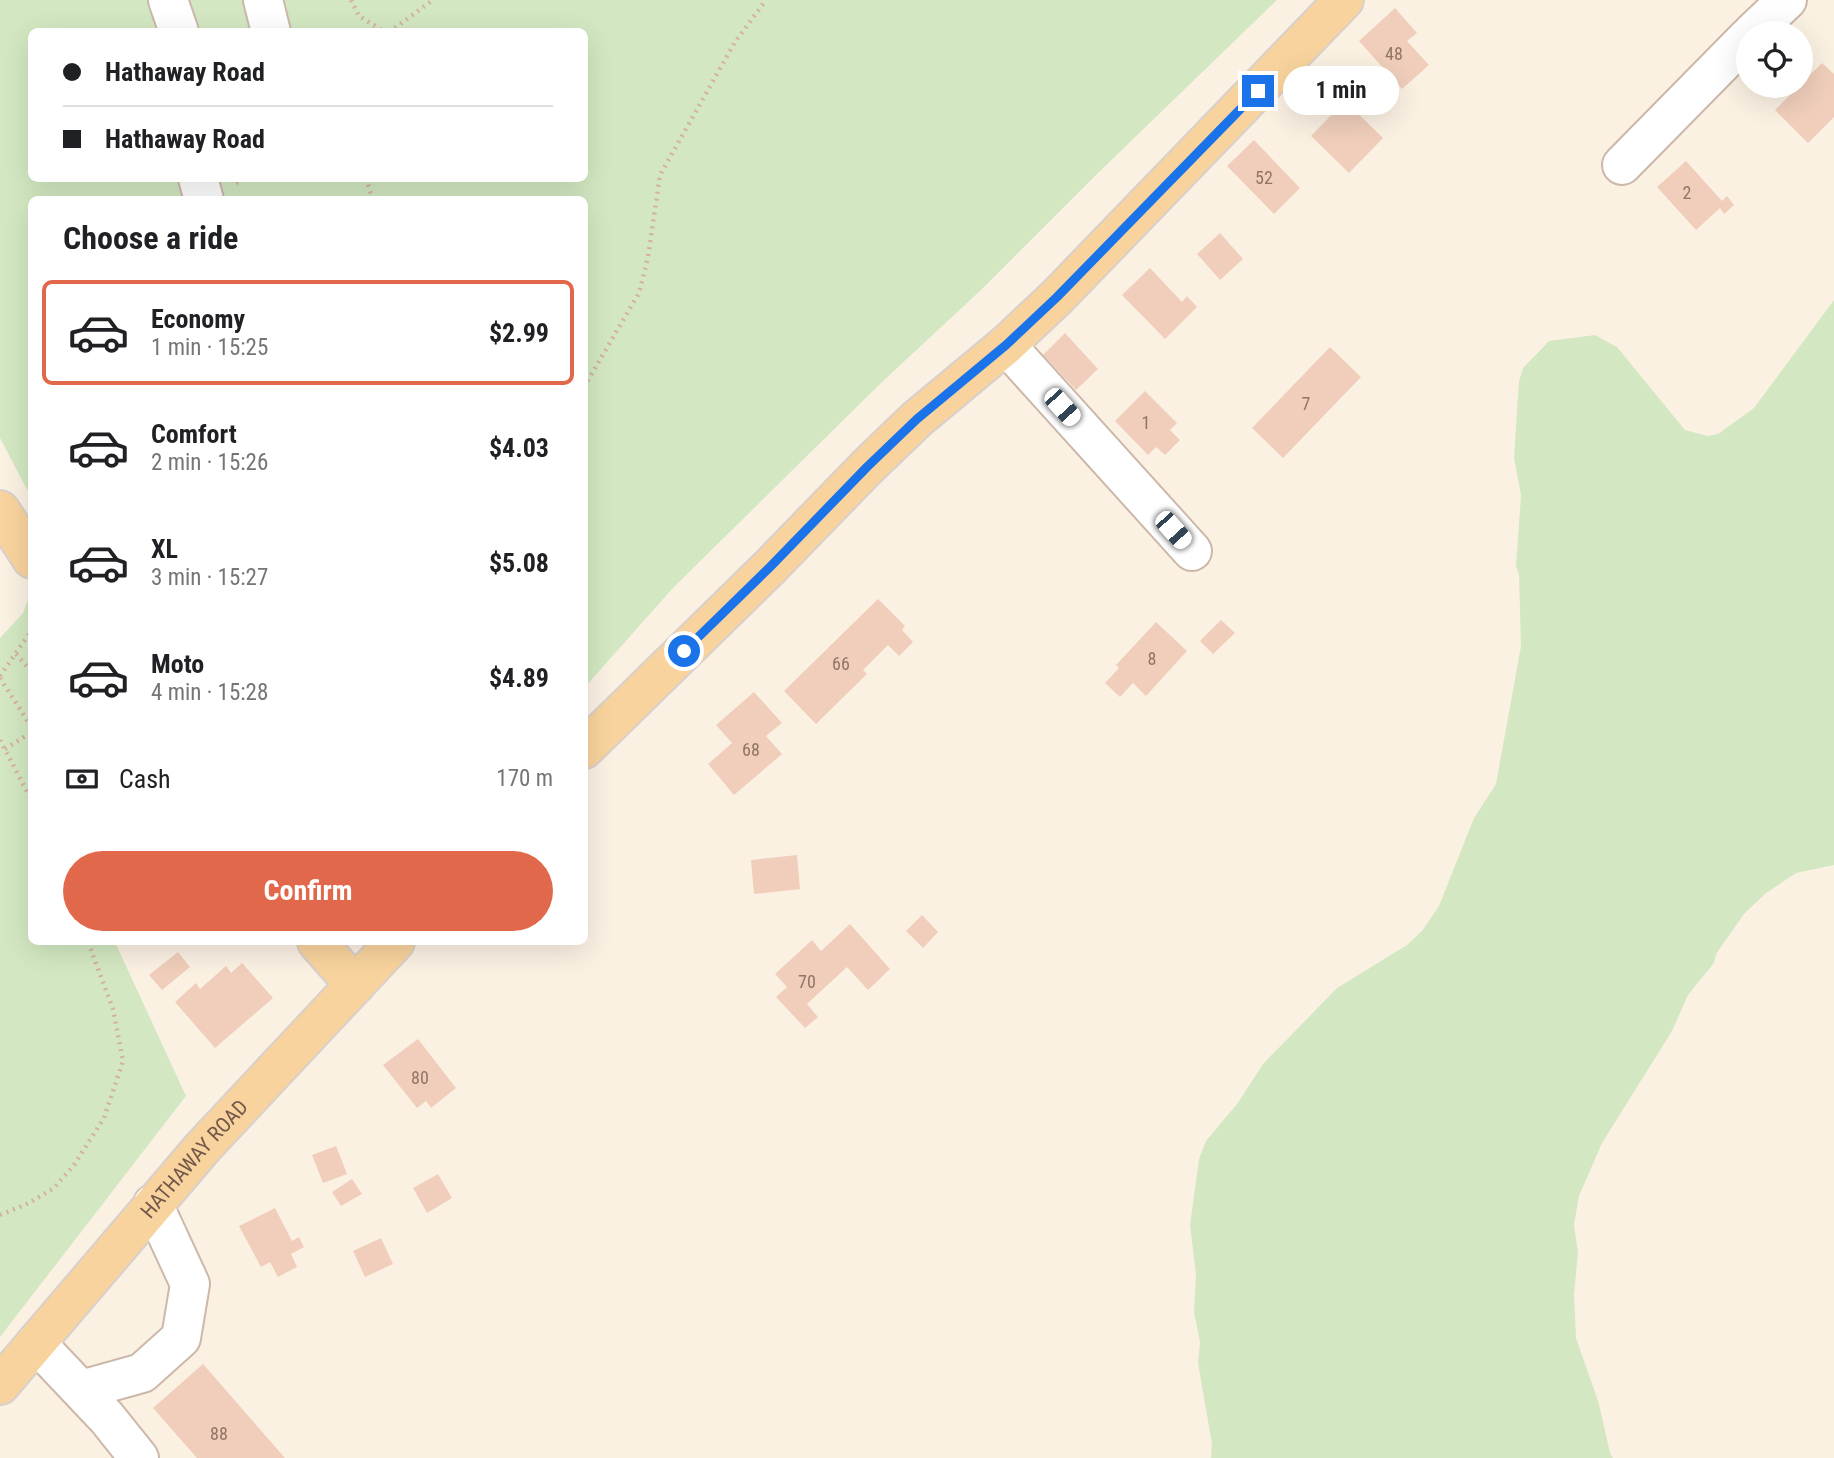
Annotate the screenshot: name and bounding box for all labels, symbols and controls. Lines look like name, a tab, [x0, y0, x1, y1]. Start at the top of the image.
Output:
map controls	[1736, 21, 1813, 98]
button: locate	[1736, 21, 1813, 98]
house number: 48	[1385, 43, 1403, 64]
text: Hathaway Road	[105, 57, 265, 87]
callout: 1 min	[1282, 66, 1398, 116]
route end	[1242, 75, 1274, 107]
text: 1 min	[1315, 77, 1367, 104]
text: Hathaway Road	[105, 124, 265, 154]
house number: 52	[1255, 167, 1273, 188]
house number: 2	[1683, 182, 1692, 203]
text: Choose a ride	[63, 219, 238, 257]
icon: car	[67, 301, 130, 364]
text: Economy	[151, 304, 245, 334]
text: $2.99	[489, 318, 549, 348]
text: 1 min · 15:25	[151, 334, 268, 361]
car	[1041, 384, 1084, 430]
house number: 7	[1302, 393, 1311, 414]
house number: 1	[1142, 412, 1150, 433]
icon: car	[67, 416, 130, 479]
text: Comfort	[151, 419, 237, 449]
text: $4.03	[489, 433, 549, 463]
text: 2 min · 15:26	[151, 449, 268, 476]
car	[1152, 507, 1195, 553]
icon: car	[67, 531, 130, 594]
text: XL	[151, 534, 178, 564]
text: $5.08	[489, 548, 549, 578]
text: 3 min · 15:27	[151, 564, 268, 591]
route start	[668, 635, 700, 667]
icon: car	[67, 646, 130, 709]
house number: 8	[1148, 648, 1156, 669]
text: Moto	[151, 649, 204, 679]
house number: 66	[832, 653, 850, 674]
text: $4.89	[489, 663, 549, 693]
text: 4 min · 15:28	[151, 679, 268, 706]
house number: 68	[742, 739, 760, 760]
icon: cash	[63, 760, 101, 798]
text: Cash	[119, 764, 171, 794]
text: 170 m	[496, 765, 553, 792]
button: Confirm	[63, 851, 553, 931]
house number: 70	[798, 971, 816, 992]
house number: 80	[411, 1067, 429, 1088]
street label: HATHAWAY ROAD	[136, 1095, 253, 1223]
house number: 88	[210, 1423, 228, 1444]

